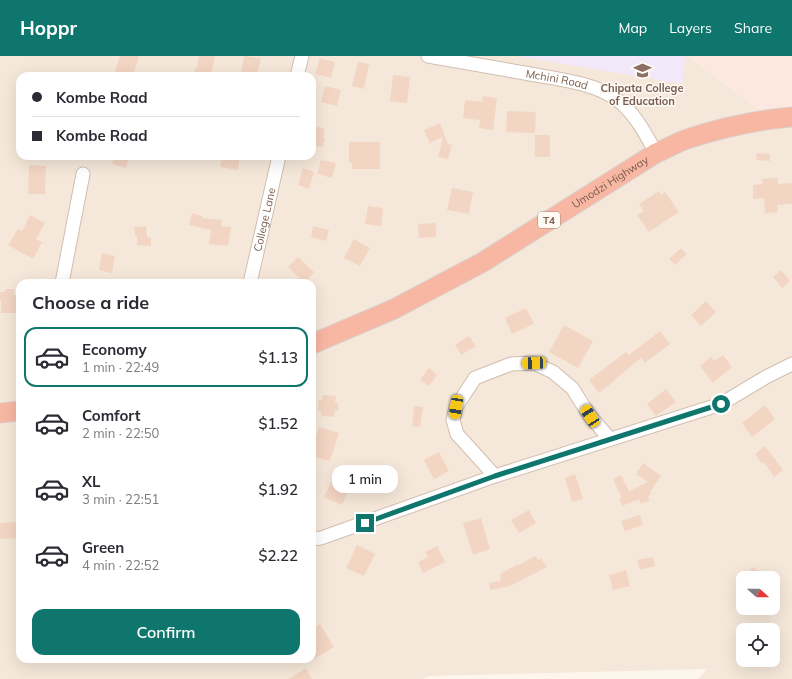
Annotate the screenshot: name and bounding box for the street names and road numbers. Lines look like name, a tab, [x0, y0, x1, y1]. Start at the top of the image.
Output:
street label: Mchini Road	[525, 66, 590, 92]
street label: Umodzi Highway	[569, 153, 651, 211]
street label: College Lane	[250, 186, 279, 253]
road number: T4	[538, 212, 560, 228]

